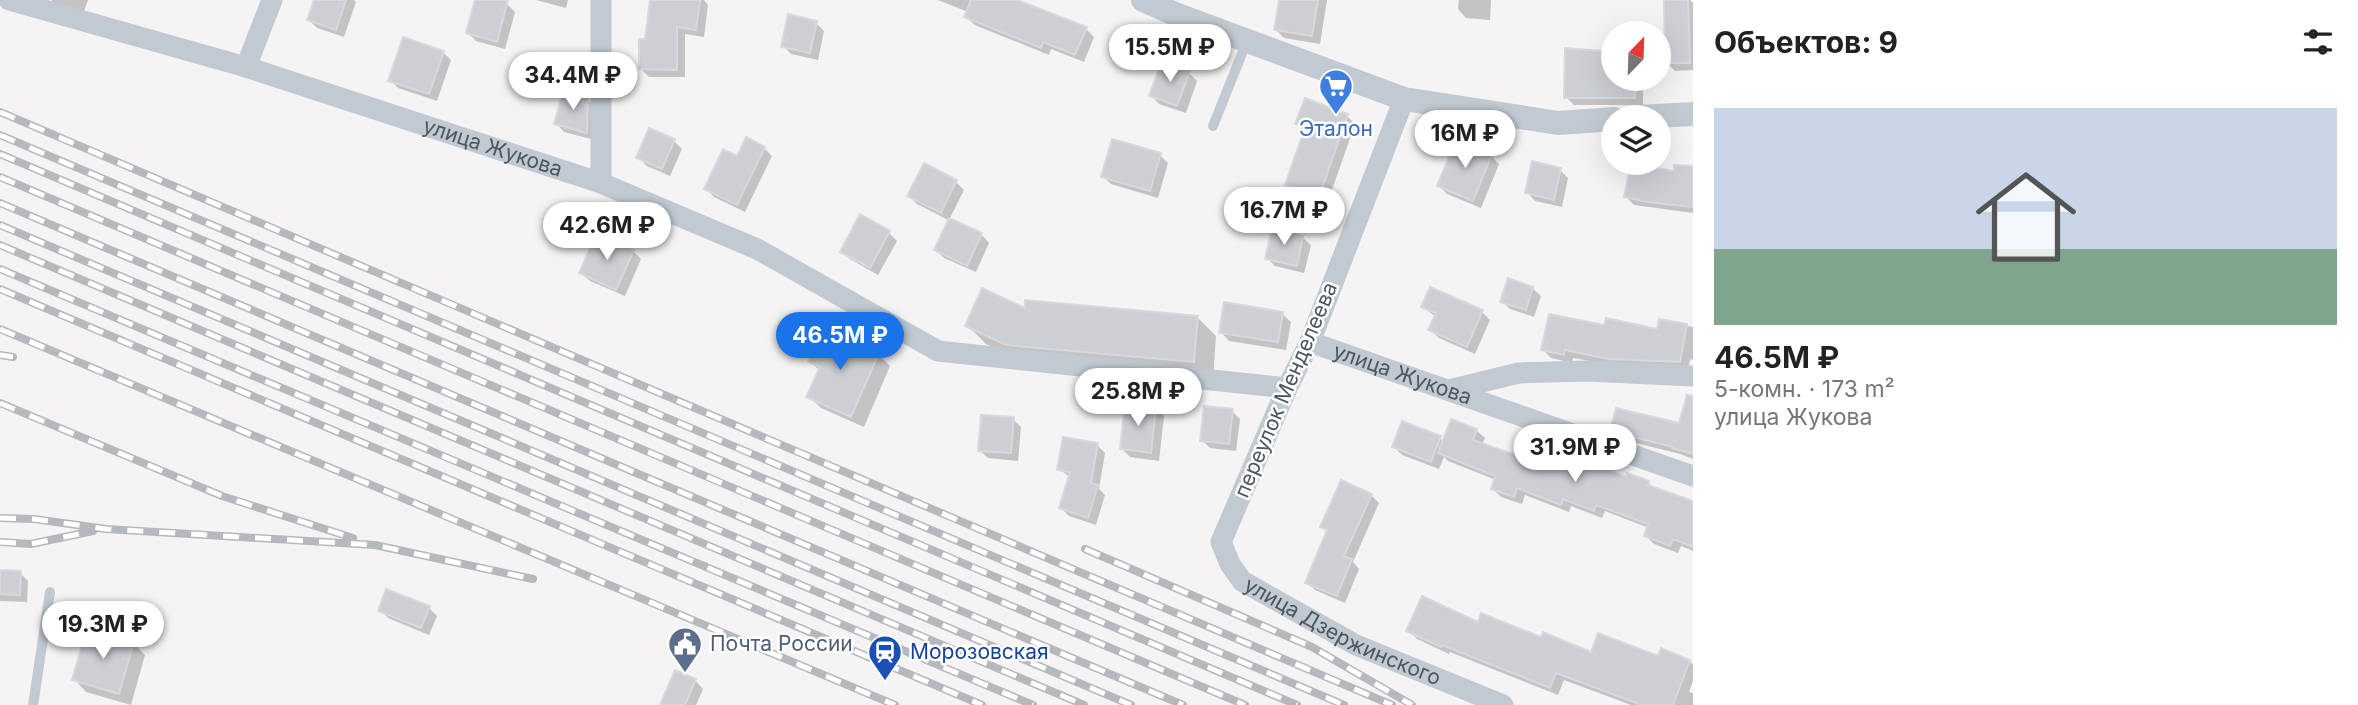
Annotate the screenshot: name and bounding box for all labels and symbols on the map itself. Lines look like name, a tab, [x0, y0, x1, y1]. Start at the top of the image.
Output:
north arrow	[1601, 21, 1671, 91]
pin: 15.5M ₽	[1105, 24, 1235, 84]
pin: 34.4M ₽	[508, 52, 638, 112]
supermarket icon: Эталон	[1317, 67, 1355, 116]
pin: 16M ₽	[1416, 110, 1514, 170]
street label: улица Жукова	[420, 113, 566, 182]
place label: Эталон	[1299, 116, 1373, 141]
pin: 16.7M ₽	[1219, 188, 1349, 247]
pin: 42.6M ₽	[542, 202, 672, 262]
street label: переулок Менделеева	[1229, 278, 1342, 501]
pin: 46.5M ₽	[775, 312, 905, 372]
street label: улица Жукова	[1330, 338, 1475, 410]
pin: 25.8M ₽	[1073, 368, 1203, 428]
pin: 31.9M ₽	[1510, 424, 1640, 484]
street label: улица Дзержинского	[1240, 572, 1445, 690]
pin: 19.3M ₽	[38, 602, 168, 661]
public building icon: Почта России	[666, 625, 704, 674]
place label: Почта России	[710, 631, 853, 656]
station icon: Морозовская	[866, 633, 904, 682]
place label: Морозовская	[910, 639, 1049, 664]

